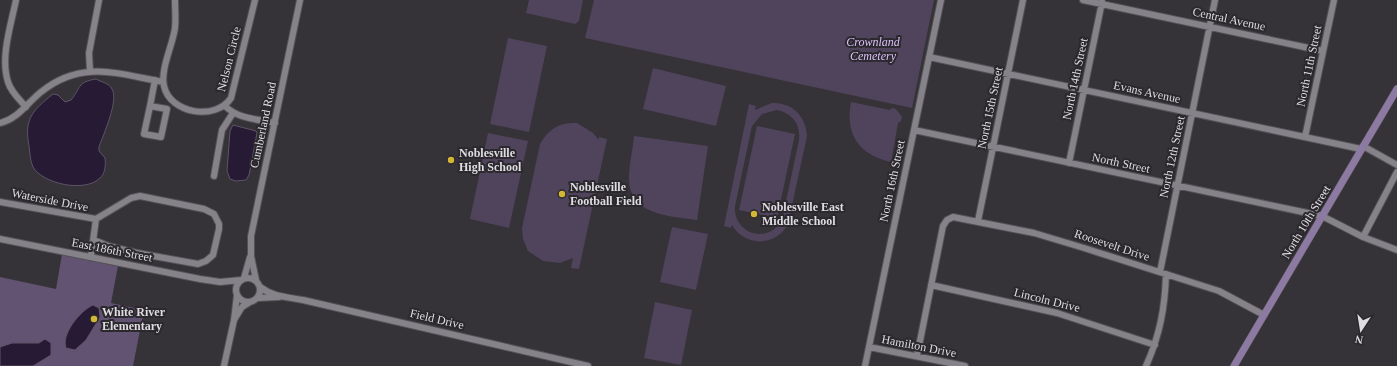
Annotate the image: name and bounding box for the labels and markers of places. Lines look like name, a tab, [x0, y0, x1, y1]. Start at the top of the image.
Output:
place label: Noblesville High School	[459, 146, 522, 174]
marker: Noblesville High School	[446, 155, 456, 165]
place label: Noblesville Football Field	[570, 180, 642, 208]
marker: Noblesville Football Field	[557, 189, 567, 199]
place label: Noblesville East Middle School	[762, 200, 844, 228]
marker: Noblesville East Middle School	[749, 209, 759, 219]
place label: White River Elementary	[102, 305, 166, 333]
marker: White River Elementary	[89, 314, 99, 324]

